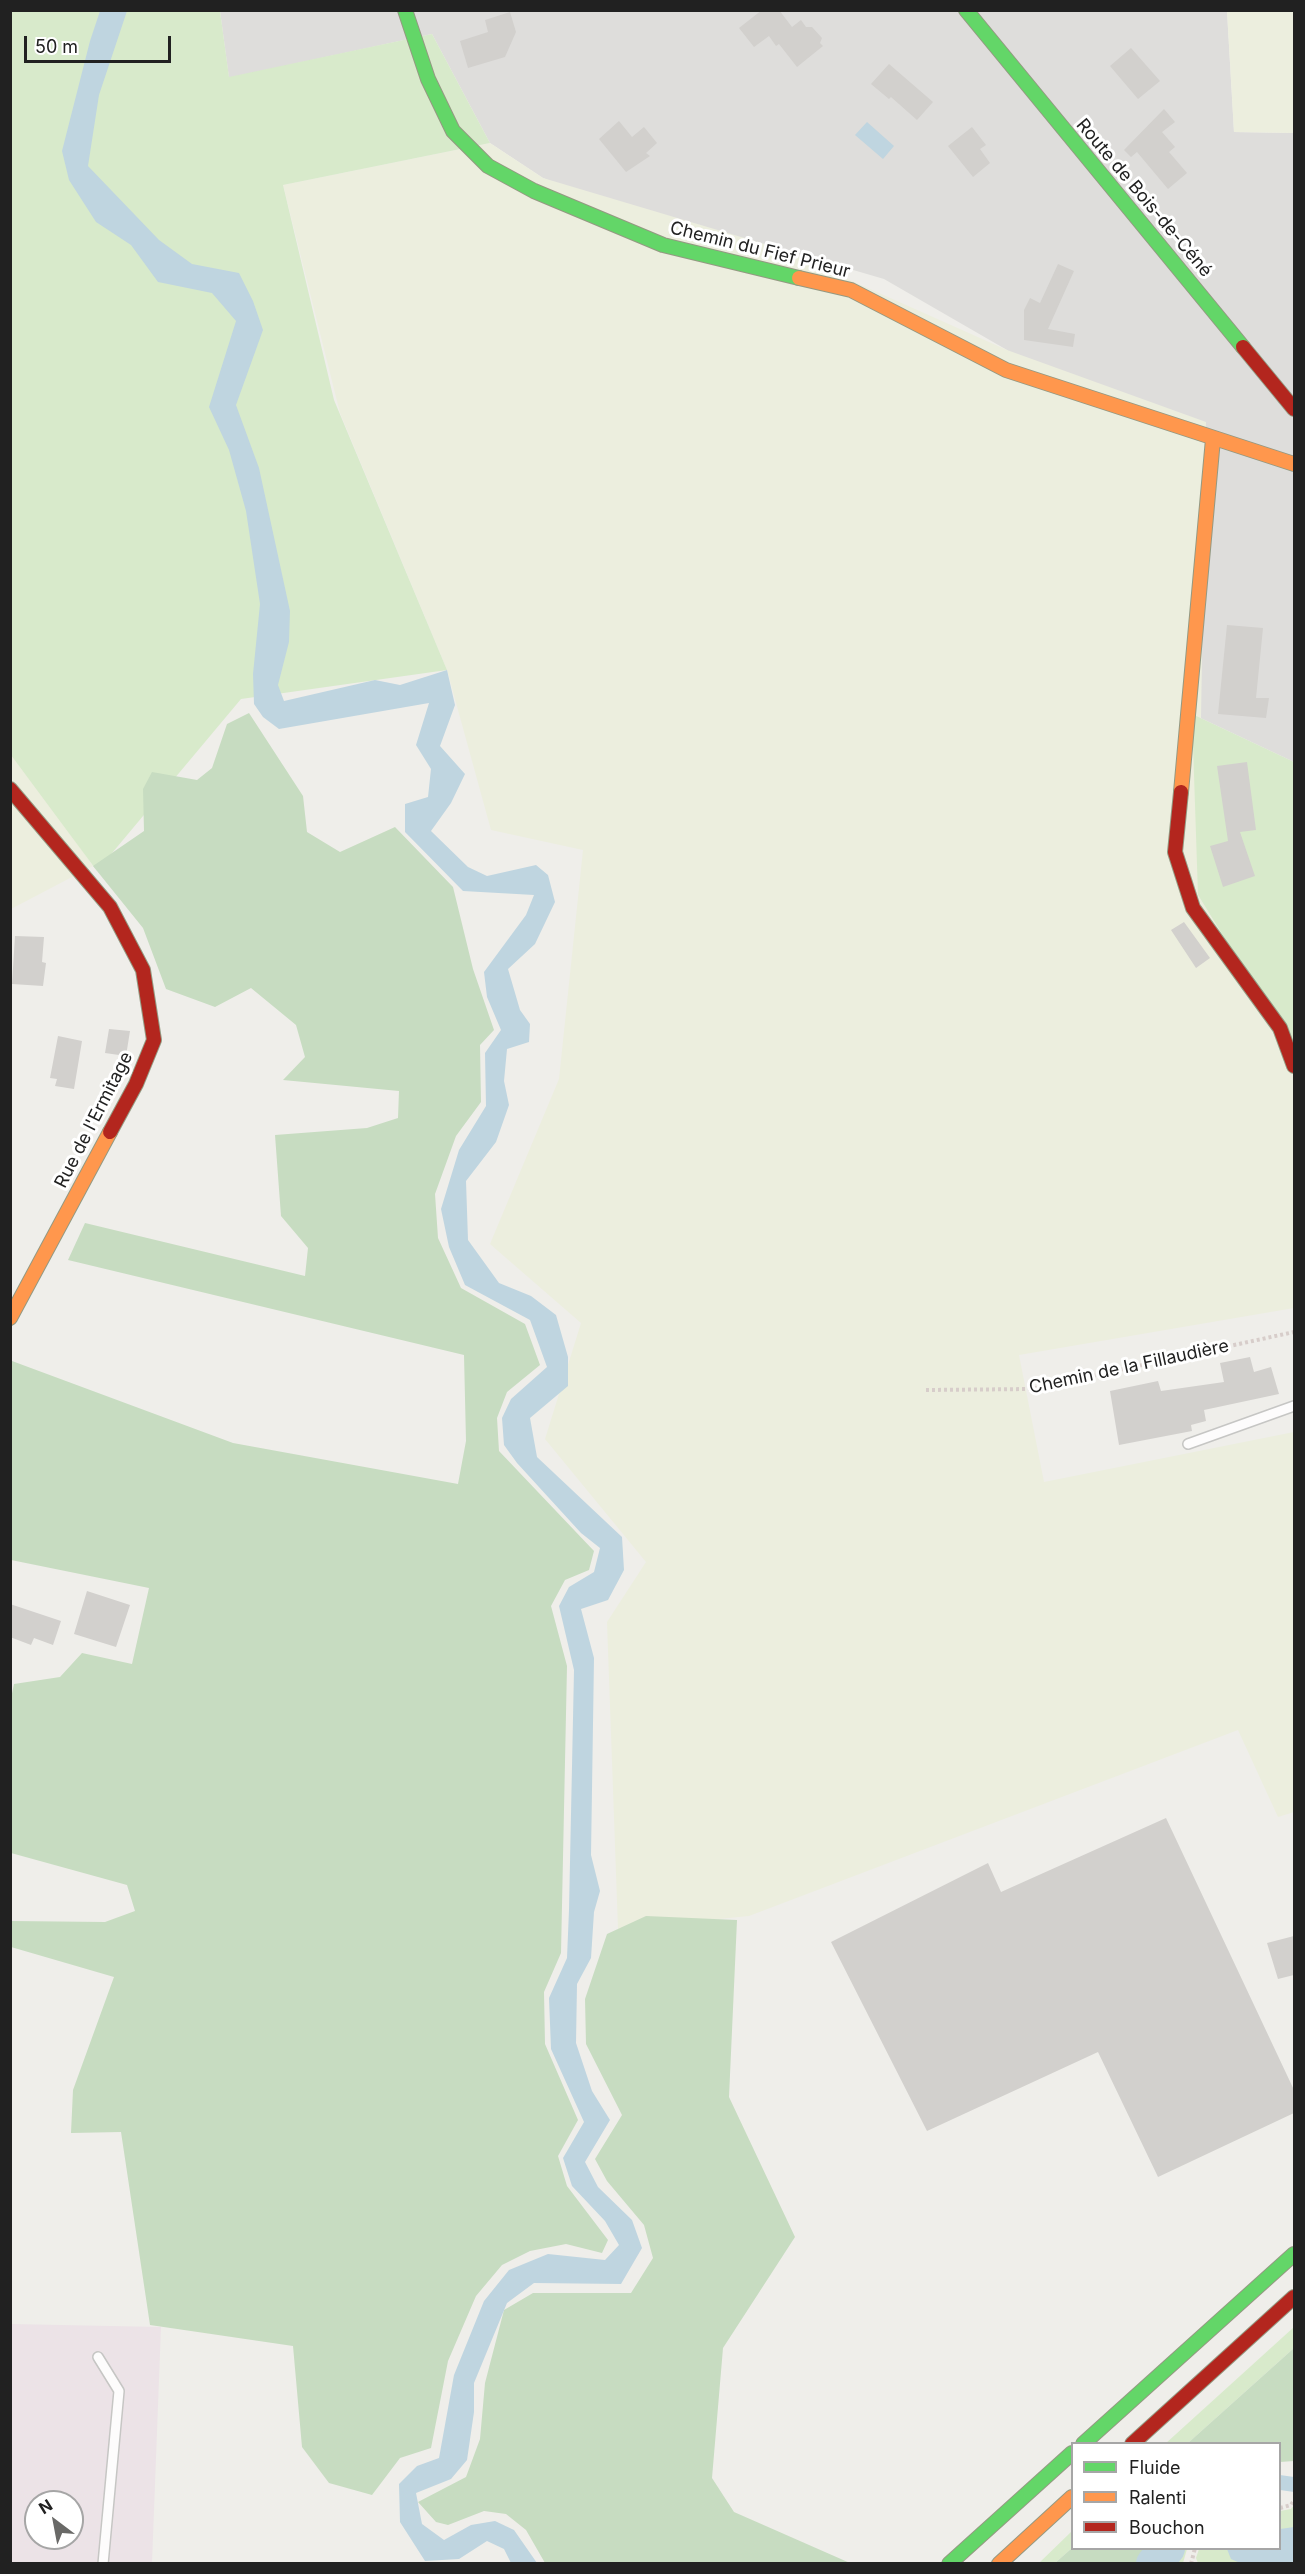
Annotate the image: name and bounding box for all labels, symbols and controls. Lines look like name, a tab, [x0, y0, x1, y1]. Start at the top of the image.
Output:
scale bar	[27, 24, 174, 62]
text: 50 m	[35, 36, 78, 57]
street label: Route de Bois-de-Céné	[1071, 114, 1217, 282]
street label: Chemin du Fief Prieur	[668, 217, 852, 283]
street label: Rue de l'Ermitage	[50, 1048, 138, 1192]
street label: Chemin de la Fillaudière	[1027, 1335, 1231, 1399]
legend	[1071, 2442, 1281, 2550]
text: Fluide	[1129, 2457, 1181, 2478]
text: Ralenti	[1129, 2487, 1186, 2508]
north arrow	[24, 2490, 84, 2550]
text: N	[35, 2495, 56, 2518]
text: Bouchon	[1129, 2517, 1205, 2538]

